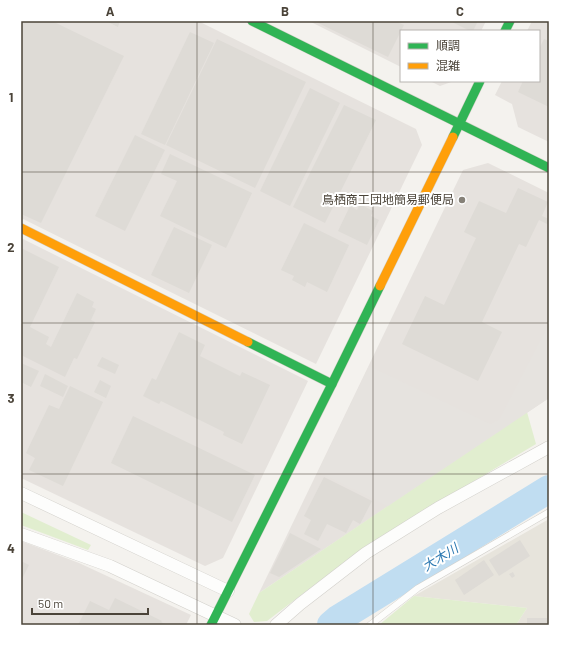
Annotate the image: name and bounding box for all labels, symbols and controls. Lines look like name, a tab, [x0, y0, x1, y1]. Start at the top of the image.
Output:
text: A	[106, 3, 115, 19]
text: B	[281, 3, 289, 19]
text: C	[456, 3, 464, 19]
legend	[400, 30, 540, 82]
text: 順調	[436, 38, 460, 52]
text: 混雑	[436, 58, 460, 72]
text: 1	[9, 89, 13, 105]
place label: 鳥栖商工団地簡易郵便局	[322, 192, 454, 206]
marker: 鳥栖商工団地簡易郵便局	[457, 195, 467, 205]
text: 2	[7, 239, 15, 255]
text: 3	[7, 390, 15, 406]
water label: 大木川	[419, 539, 462, 574]
text: 4	[7, 540, 15, 556]
scale bar	[32, 590, 148, 616]
text: 50 m	[38, 596, 63, 610]

